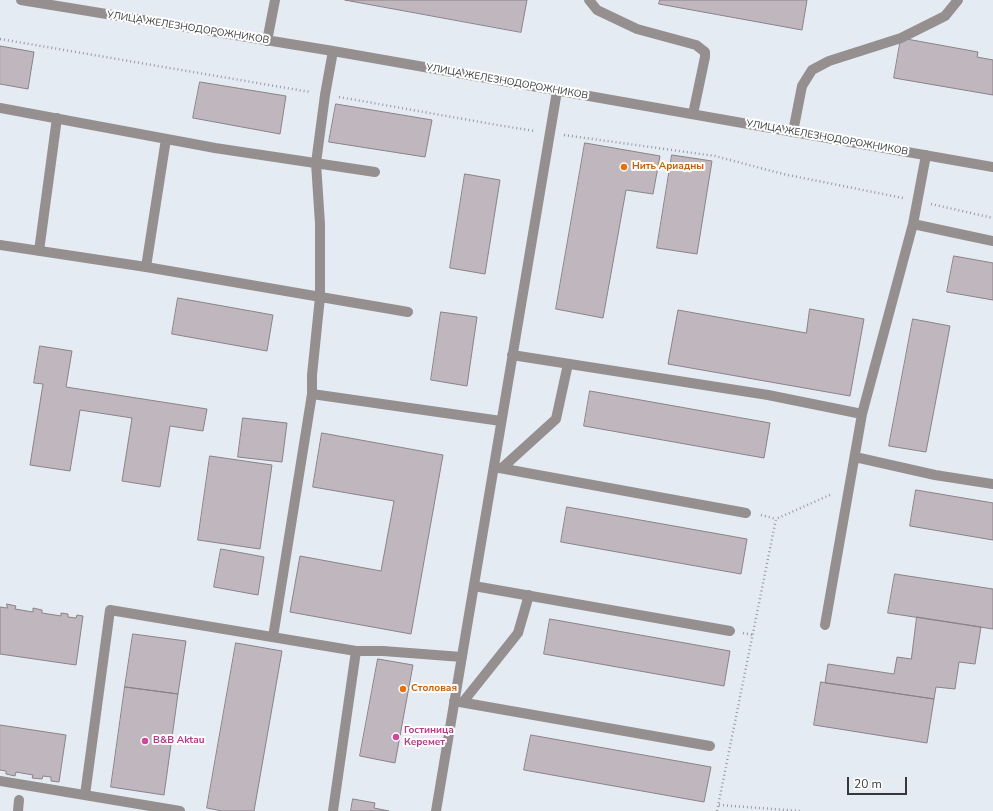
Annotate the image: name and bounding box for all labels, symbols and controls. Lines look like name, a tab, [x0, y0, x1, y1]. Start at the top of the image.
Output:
street label: УЛИЦА ЖЕЛЕЗНОДОРОЖНИКОВ	[106, 9, 270, 47]
street label: УЛИЦА ЖЕЛЕЗНОДОРОЖНИКОВ	[425, 62, 589, 102]
street label: УЛИЦА ЖЕЛЕЗНОДОРОЖНИКОВ	[745, 118, 909, 158]
place label: Нить Ариадны	[632, 161, 704, 173]
marker: Нить Ариадны	[619, 162, 629, 172]
place label: Столовая	[411, 683, 457, 695]
marker: Столовая	[398, 684, 408, 694]
place label: Гостиница Керемет	[404, 725, 454, 748]
marker: Гостиница Керемет	[391, 732, 401, 742]
place label: B&B Aktau	[153, 735, 204, 747]
marker: B&B Aktau	[140, 736, 150, 746]
scale bar	[849, 769, 909, 795]
text: 20 m	[854, 776, 882, 792]

